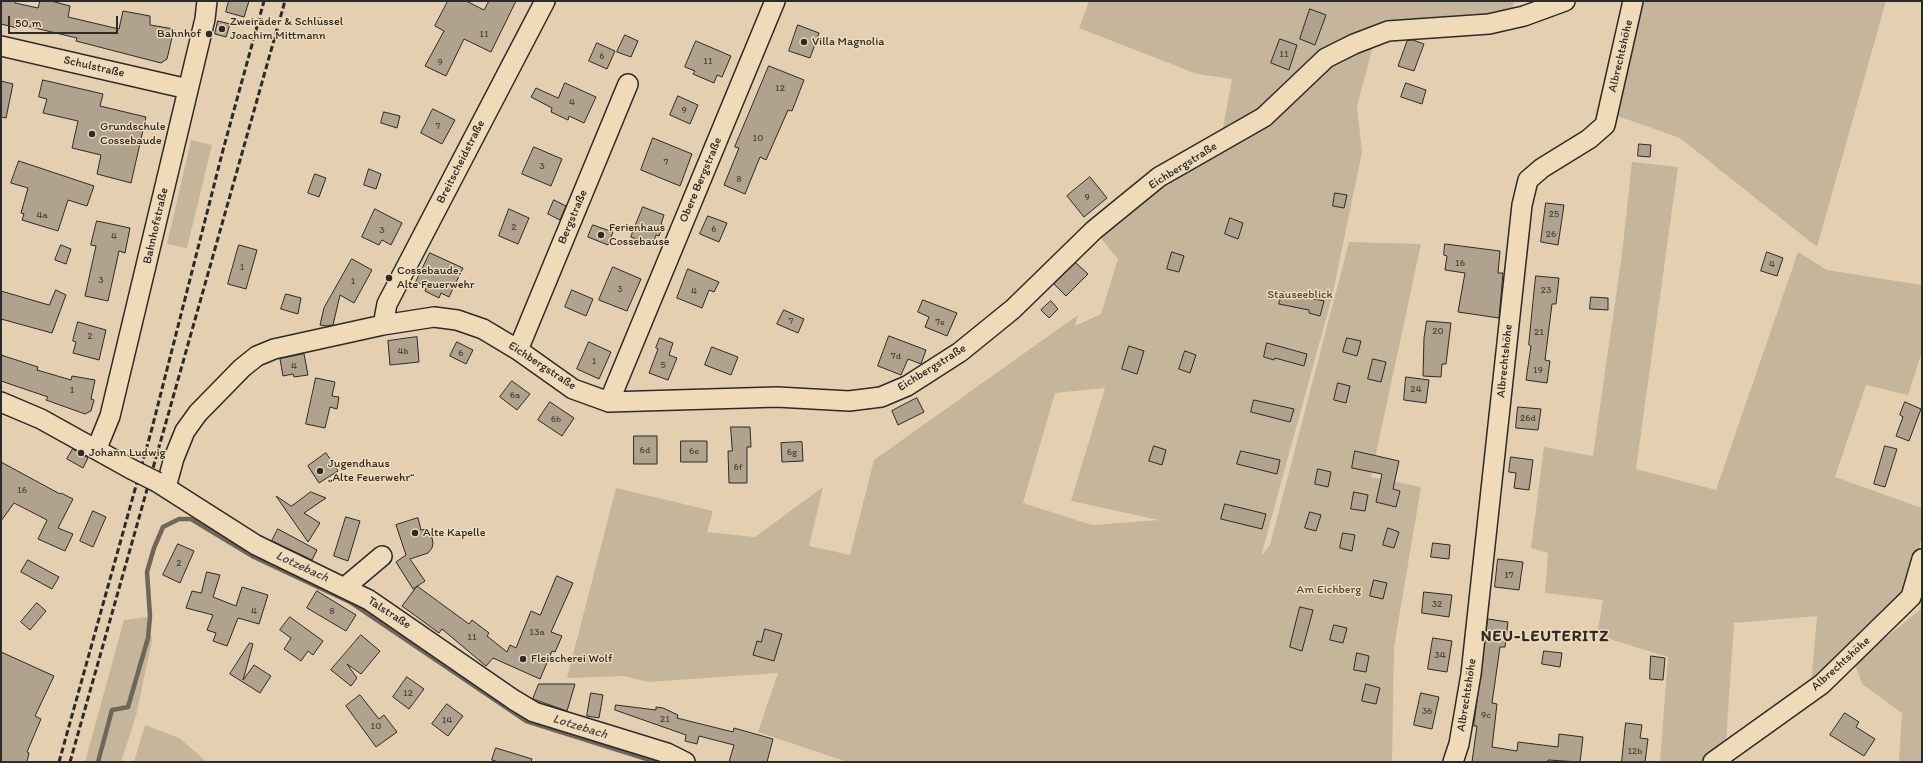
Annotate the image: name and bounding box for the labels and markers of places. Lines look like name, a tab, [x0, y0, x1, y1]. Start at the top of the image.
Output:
place label: Zweiräder & Schlüssel Joachim Mittmann	[230, 15, 343, 43]
marker: Zweiräder & Schlüssel Joachim Mittmann	[217, 24, 227, 34]
place label: Bahnhof	[157, 27, 201, 41]
marker: Bahnhof	[204, 29, 214, 39]
place label: Villa Magnolia	[812, 35, 885, 49]
marker: Villa Magnolia	[799, 37, 809, 47]
place label: Grundschule Cossebaude	[100, 120, 166, 148]
marker: Grundschule Cossebaude	[87, 129, 97, 139]
place label: Ferienhaus Cossebause	[609, 221, 669, 249]
marker: Ferienhaus Cossebause	[596, 230, 606, 240]
place label: Cossebaude, Alte Feuerwehr	[397, 264, 475, 292]
marker: Cossebaude, Alte Feuerwehr	[384, 273, 394, 283]
place label: Johann Ludwig	[89, 446, 166, 460]
marker: Johann Ludwig	[76, 448, 86, 458]
place label: Jugendhaus „Alte Feuerwehr“	[328, 457, 414, 485]
marker: Jugendhaus „Alte Feuerwehr“	[315, 466, 325, 476]
place label: Alte Kapelle	[423, 526, 486, 540]
marker: Alte Kapelle	[410, 528, 420, 538]
place label: Fleischerei Wolf	[531, 652, 612, 666]
marker: Fleischerei Wolf	[518, 654, 528, 664]

